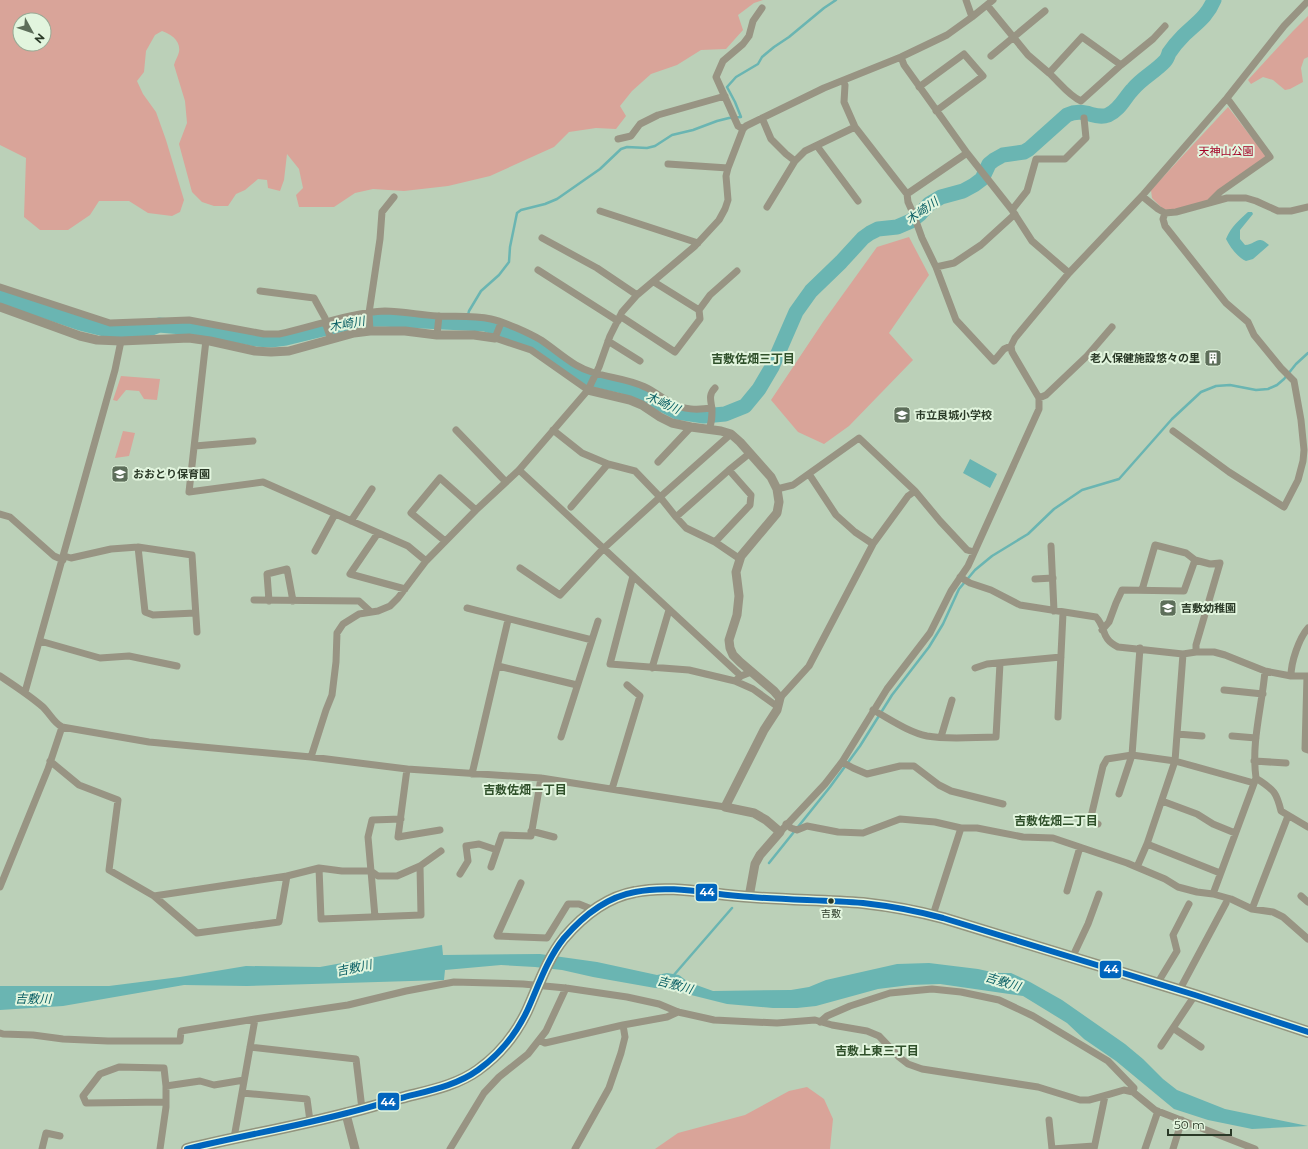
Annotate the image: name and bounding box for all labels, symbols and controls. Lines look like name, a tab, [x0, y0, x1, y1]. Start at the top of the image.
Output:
north arrow	[12, 12, 52, 52]
text: N	[31, 31, 48, 46]
park label: 天神山公園	[1199, 144, 1254, 158]
water label: 木崎川	[903, 193, 942, 227]
water label: 木崎川	[328, 313, 368, 334]
building icon: 老人保健施設悠々の里	[1203, 348, 1223, 368]
district label: 吉敷佐畑三丁目	[711, 351, 795, 366]
place label: 老人保健施設悠々の里	[1090, 351, 1200, 365]
water label: 木崎川	[644, 388, 685, 418]
school or university icon: 市立良城小学校	[892, 405, 912, 425]
place label: 市立良城小学校	[915, 408, 992, 422]
school or university icon: おおとり保育園	[110, 464, 130, 484]
place label: おおとり保育園	[133, 467, 210, 481]
school or university icon: 吉敷幼稚園	[1158, 598, 1178, 618]
place label: 吉敷幼稚園	[1181, 601, 1236, 615]
district label: 吉敷佐畑一丁目	[483, 782, 567, 797]
district label: 吉敷佐畑二丁目	[1014, 813, 1098, 828]
line badge: 44	[695, 883, 718, 902]
text: 44	[699, 885, 715, 899]
marker: 吉敷	[826, 896, 836, 906]
place label: 吉敷	[821, 907, 841, 920]
water label: 吉敷川	[335, 956, 375, 979]
line badge: 44	[1099, 960, 1122, 979]
text: 44	[1103, 962, 1119, 976]
water label: 吉敷川	[984, 969, 1024, 995]
water label: 吉敷川	[656, 973, 696, 997]
water label: 吉敷川	[15, 991, 53, 1006]
district label: 吉敷上東三丁目	[835, 1043, 919, 1058]
line badge: 44	[377, 1092, 400, 1111]
text: 44	[380, 1095, 396, 1109]
scale bar	[1168, 1111, 1231, 1137]
text: 50 m	[1174, 1117, 1205, 1132]

